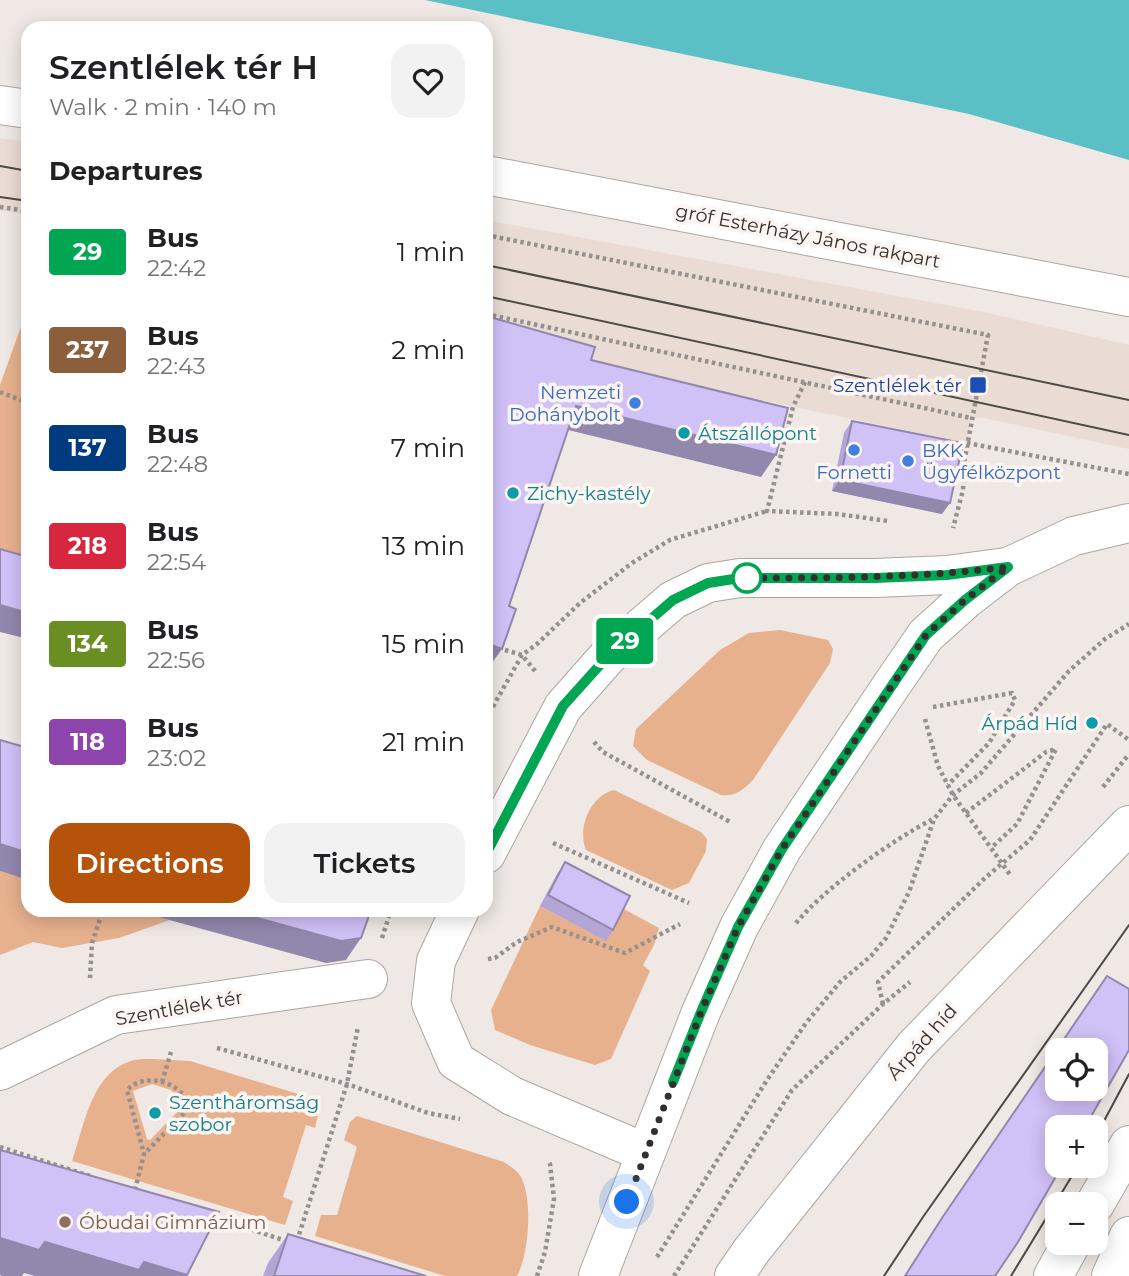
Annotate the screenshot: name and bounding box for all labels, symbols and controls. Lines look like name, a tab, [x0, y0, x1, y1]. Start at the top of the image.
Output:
button: heart	[391, 44, 465, 118]
text: Szentlélek tér H	[49, 47, 318, 87]
text: Walk · 2 min · 140 m	[49, 93, 277, 121]
text: Departures	[49, 155, 203, 187]
street label: gróf Esterházy János rakpart	[674, 199, 943, 273]
text: Bus	[147, 222, 199, 254]
text: 1 min	[397, 236, 465, 268]
text: 29	[73, 237, 102, 266]
text: 22:42	[147, 254, 206, 282]
text: Bus	[147, 320, 199, 352]
text: 2 min	[391, 334, 465, 366]
text: 237	[66, 335, 109, 364]
text: 22:43	[147, 352, 206, 380]
place label: Szentlélek tér	[833, 374, 962, 397]
marker: Szentlélek tér	[968, 375, 988, 395]
place label: Nemzeti Dohánybolt	[509, 381, 621, 426]
marker: Nemzeti Dohánybolt	[627, 395, 643, 411]
text: Bus	[147, 418, 199, 450]
place label: Átszállópont	[698, 422, 817, 445]
marker: Átszállópont	[676, 425, 692, 441]
text: 7 min	[391, 432, 465, 464]
text: 137	[68, 433, 107, 462]
place label: BKK Ügyfélközpont	[922, 439, 1061, 484]
marker: Fornetti	[846, 442, 862, 458]
text: 22:48	[147, 450, 208, 478]
marker: BKK Ügyfélközpont	[900, 453, 916, 469]
place label: Fornetti	[816, 461, 892, 484]
place label: Zichy-kastély	[527, 482, 651, 505]
marker: Zichy-kastély	[505, 485, 521, 501]
text: Bus	[147, 516, 199, 548]
text: 13 min	[382, 530, 465, 562]
text: 218	[68, 531, 107, 560]
text: 22:54	[147, 548, 206, 576]
unlabelled marker	[732, 563, 762, 593]
text: Bus	[147, 614, 199, 646]
line badge: 29	[594, 618, 656, 664]
text: 29	[610, 626, 640, 655]
text: 15 min	[382, 628, 465, 660]
text: 134	[67, 629, 108, 658]
text: 22:56	[147, 646, 205, 674]
text: Bus	[147, 712, 199, 744]
place label: Árpád Híd	[982, 712, 1078, 735]
marker: Árpád Híd	[1084, 715, 1100, 731]
text: 21 min	[382, 726, 465, 758]
text: 118	[70, 727, 105, 756]
text: 23:02	[147, 744, 206, 772]
button: Directions	[49, 823, 250, 903]
button: Tickets	[264, 823, 465, 903]
street label: Szentlélek tér	[113, 985, 245, 1031]
street label: Árpád híd	[882, 999, 962, 1085]
map controls	[1045, 1038, 1108, 1255]
button: locate	[1045, 1038, 1108, 1101]
place label: Szentháromság szobor	[169, 1091, 319, 1136]
marker: Szentháromság szobor	[147, 1105, 163, 1121]
button: +	[1045, 1115, 1108, 1178]
your location	[609, 1184, 644, 1219]
button: −	[1045, 1192, 1108, 1255]
place label: Óbudai Gimnázium	[79, 1211, 267, 1234]
marker: Óbudai Gimnázium	[57, 1214, 73, 1230]

